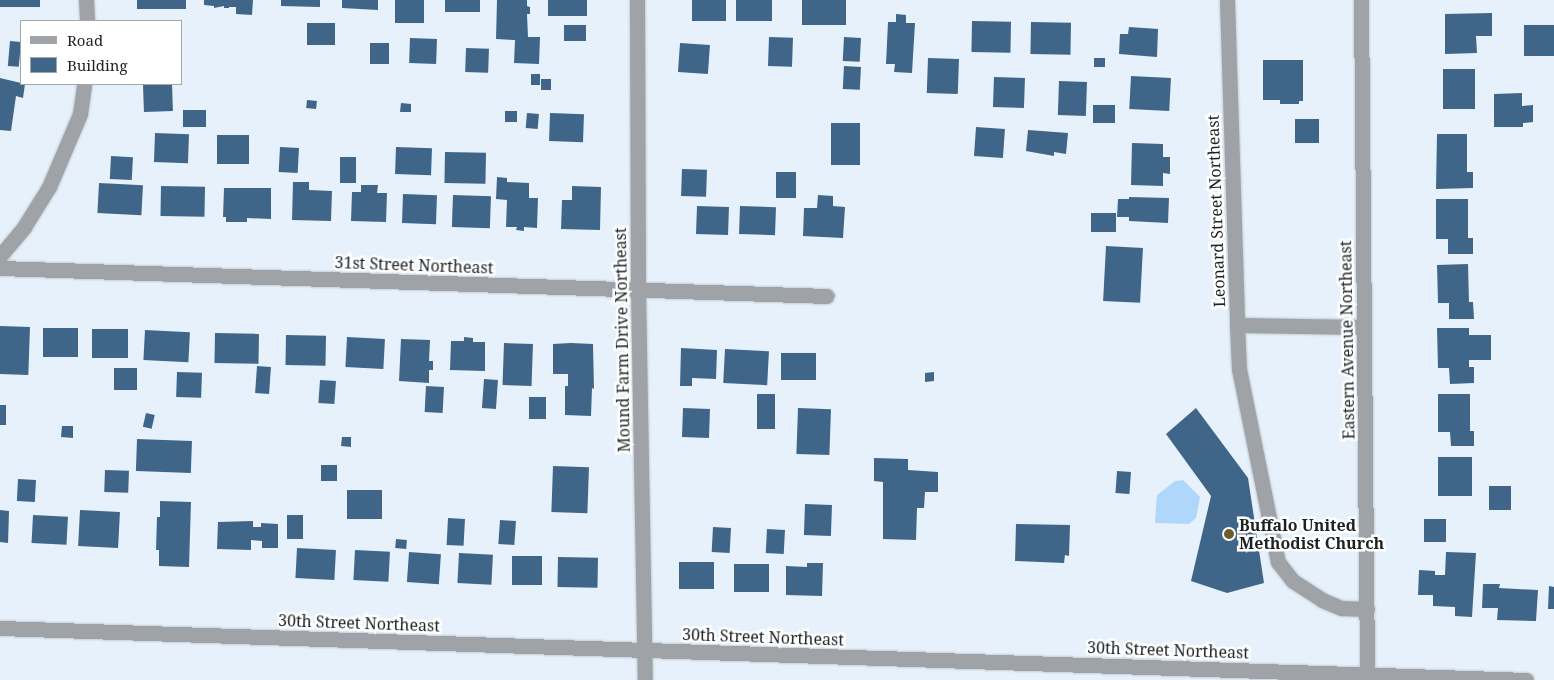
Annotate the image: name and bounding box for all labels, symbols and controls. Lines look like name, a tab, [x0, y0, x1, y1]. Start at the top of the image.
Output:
legend	[20, 20, 182, 85]
text: Road	[67, 30, 103, 50]
text: Building	[67, 55, 128, 75]
street label: Leonard Street Northeast	[1203, 114, 1229, 308]
street label: Mound Farm Drive Northeast	[610, 227, 634, 453]
street label: Eastern Avenue Northeast	[1336, 240, 1358, 440]
street label: 31st Street Northeast	[334, 253, 494, 277]
place label: Buffalo United Methodist Church	[1239, 515, 1384, 553]
marker: Buffalo United Methodist Church	[1223, 528, 1235, 540]
street label: 30th Street Northeast	[278, 611, 440, 635]
street label: 30th Street Northeast	[682, 625, 844, 649]
street label: 30th Street Northeast	[1087, 638, 1249, 662]

